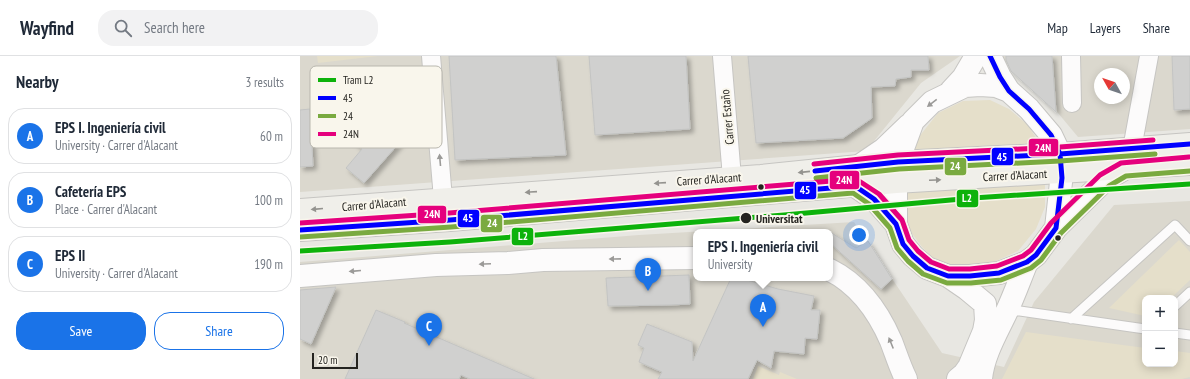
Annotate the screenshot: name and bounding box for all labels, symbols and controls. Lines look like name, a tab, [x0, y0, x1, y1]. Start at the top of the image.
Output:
search box	[98, 10, 378, 46]
text: Wayfind	[20, 16, 74, 40]
icon: search	[112, 17, 134, 39]
text: Search here	[144, 18, 205, 37]
text: Map	[1047, 19, 1068, 37]
text: Layers	[1090, 19, 1121, 37]
text: Share	[1143, 19, 1170, 37]
legend	[310, 66, 442, 148]
north arrow	[1094, 68, 1130, 104]
text: Nearby	[16, 71, 59, 93]
text: Tram L2	[343, 73, 373, 87]
text: 3 results	[245, 74, 284, 91]
street label: Carrer Estaño	[717, 89, 737, 145]
text: 45	[343, 91, 353, 105]
one-way arrow	[926, 99, 937, 108]
text: 24	[343, 109, 353, 123]
text: EPS I. Ingeniería civil	[55, 118, 166, 137]
text: 24N	[343, 127, 359, 141]
text: A	[27, 128, 33, 145]
text: 60 m	[260, 128, 283, 145]
text: University · Carrer d'Alacant	[55, 137, 178, 154]
line badge: 24N	[1028, 138, 1059, 157]
text: 24N	[1035, 141, 1051, 155]
line badge: 45	[991, 147, 1014, 166]
text: 45	[997, 150, 1007, 164]
one-way arrow	[437, 154, 443, 166]
line badge: 24	[944, 157, 967, 176]
text: 24	[950, 159, 961, 173]
street label: Carrer d’Alacant	[982, 166, 1048, 184]
one-way arrow	[798, 168, 810, 175]
street label: Carrer d'Alacant	[676, 169, 742, 189]
line badge: 24N	[829, 170, 860, 190]
text: 24N	[836, 173, 852, 187]
one-way arrow	[929, 177, 942, 183]
one-way arrow	[654, 179, 666, 186]
line badge: 45	[794, 181, 817, 200]
text: Cafetería EPS	[55, 182, 126, 201]
unlabelled marker	[756, 182, 766, 192]
text: 45	[800, 183, 810, 197]
one-way arrow	[525, 189, 537, 196]
line badge: L2	[956, 189, 979, 208]
text: L2	[962, 191, 972, 205]
text: B	[27, 192, 33, 209]
text: 100 m	[254, 192, 283, 209]
street label: Carrer d'Alacant	[341, 194, 408, 214]
text: Place · Carrer d'Alacant	[55, 201, 157, 218]
line badge: 24N	[417, 205, 447, 224]
one-way arrow	[311, 206, 323, 212]
text: 24N	[424, 207, 440, 221]
line badge: 45	[457, 209, 480, 228]
text: 45	[463, 211, 473, 225]
marker: Universitat	[739, 211, 753, 225]
place label: Universitat	[756, 211, 803, 226]
line badge: 24	[480, 214, 503, 233]
text: 24	[487, 216, 498, 230]
your location	[849, 225, 869, 245]
line badge: L2	[511, 227, 534, 246]
text: L2	[518, 229, 528, 243]
popup	[693, 229, 833, 281]
unlabelled marker	[1053, 233, 1063, 243]
text: EPS I. Ingeniería civil	[708, 237, 818, 256]
text: EPS II	[55, 246, 85, 265]
text: C	[27, 256, 33, 273]
text: 190 m	[254, 256, 283, 273]
one-way arrow	[608, 256, 621, 262]
text: University	[708, 256, 753, 273]
pin: B	[635, 258, 661, 291]
one-way arrow	[478, 261, 491, 267]
text: University · Carrer d'Alacant	[55, 265, 178, 282]
one-way arrow	[349, 268, 361, 275]
pin: A	[750, 294, 776, 327]
map controls	[1142, 295, 1178, 367]
button: +	[1142, 295, 1178, 331]
button: Save	[16, 312, 146, 350]
button: Share	[154, 312, 284, 350]
pin: C	[416, 313, 442, 346]
button: −	[1142, 331, 1178, 367]
one-way arrow	[888, 336, 894, 348]
scale bar	[312, 351, 358, 370]
text: 20 m	[318, 353, 337, 367]

